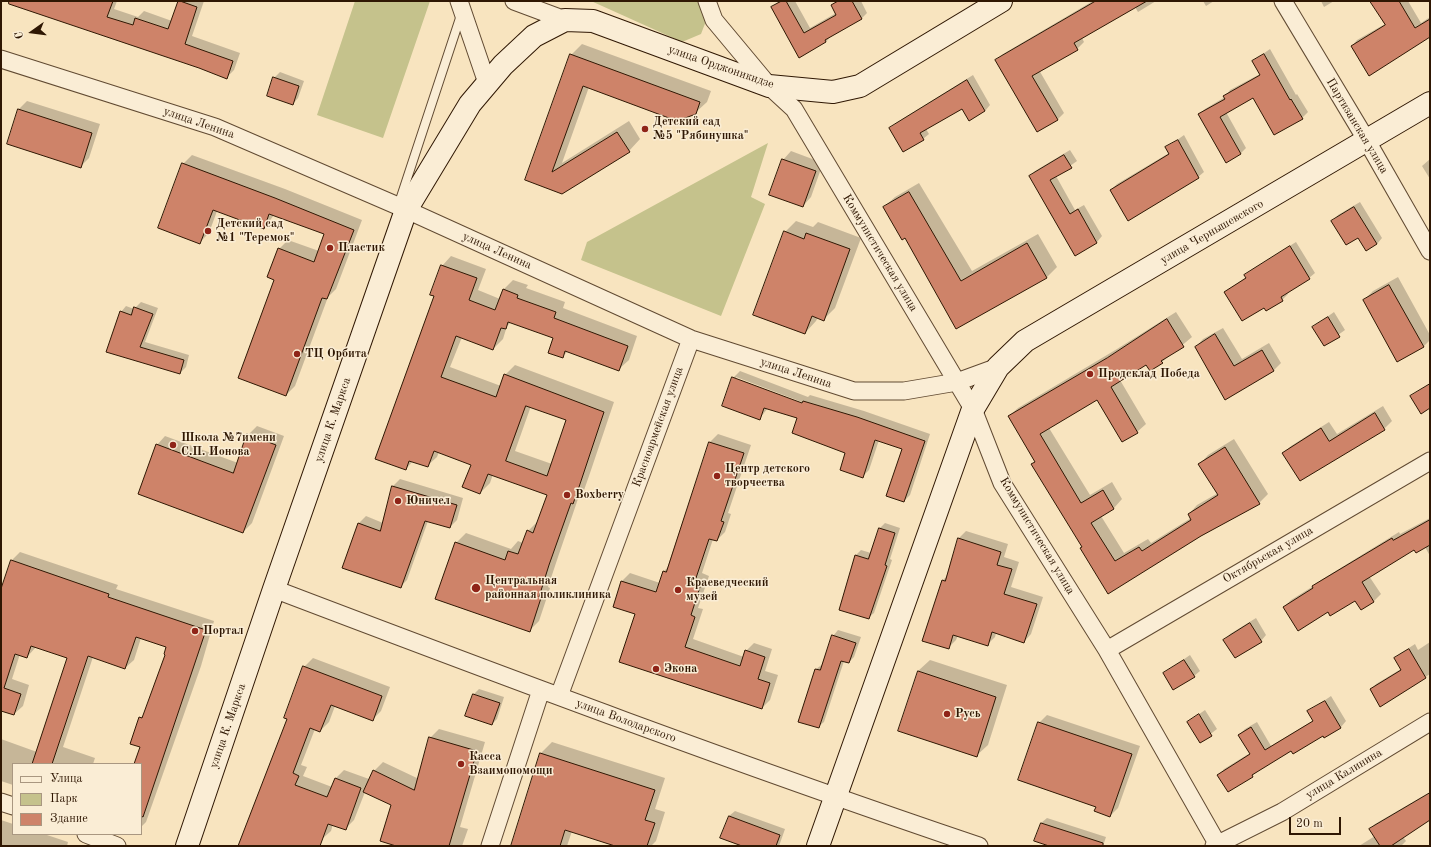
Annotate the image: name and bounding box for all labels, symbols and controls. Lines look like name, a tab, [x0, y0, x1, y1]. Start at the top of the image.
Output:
north arrow	[12, 12, 52, 52]
text: С	[14, 30, 26, 40]
street label: улица Орджоникидзе	[666, 42, 776, 92]
street label: Партизанская улица	[1323, 76, 1391, 176]
street label: улица Ленина	[161, 104, 237, 142]
place label: Детский сад №5 "Рябинушка"	[653, 115, 748, 143]
marker: Детский сад №5 "Рябинушка"	[640, 124, 650, 134]
street label: Коммунистическая улица	[839, 192, 921, 314]
street label: улица Чернышевского	[1158, 197, 1266, 267]
place label: Детский сад №1 "Теремок"	[216, 217, 294, 245]
marker: Детский сад №1 "Теремок"	[203, 226, 213, 236]
street label: улица Ленина	[460, 229, 534, 273]
place label: Пластик	[338, 241, 385, 255]
marker: Пластик	[325, 243, 335, 253]
place label: ТЦ Орбита	[305, 347, 367, 361]
marker: ТЦ Орбита	[292, 349, 302, 359]
street label: улица Ленина	[758, 355, 834, 391]
street label: Красноармейская улица	[629, 365, 687, 489]
place label: Продсклад Победа	[1098, 367, 1200, 381]
marker: Продсклад Победа	[1085, 369, 1095, 379]
street label: улица К. Маркса	[312, 376, 354, 464]
place label: Школа №7имени С.П. Ионова	[181, 431, 276, 459]
marker: Школа №7имени С.П. Ионова	[168, 440, 178, 450]
place label: Центр детского творчества	[725, 462, 810, 490]
marker: Центр детского творчества	[712, 471, 722, 481]
street label: Коммунистическая улица	[996, 475, 1078, 597]
place label: Boxberry	[575, 488, 624, 502]
marker: Boxberry	[562, 490, 572, 500]
place label: Юничел	[406, 494, 450, 508]
marker: Юничел	[393, 496, 403, 506]
street label: Октябрьская улица	[1220, 523, 1316, 587]
place label: Центральная районная поликлиника	[485, 574, 611, 602]
place label: Краеведческий музей	[686, 576, 769, 604]
marker: Центральная районная поликлиника	[470, 582, 482, 594]
marker: Краеведческий музей	[673, 585, 683, 595]
place label: Портал	[203, 624, 243, 638]
marker: Портал	[190, 626, 200, 636]
place label: Экона	[664, 662, 697, 676]
marker: Экона	[651, 664, 661, 674]
street label: улица К. Маркса	[207, 682, 249, 770]
street label: улица Володарского	[574, 696, 678, 746]
place label: Русь	[955, 707, 981, 721]
marker: Русь	[942, 709, 952, 719]
street label: улица Калинина	[1303, 745, 1385, 803]
place label: Касса Взаимопомощи	[469, 750, 553, 778]
marker: Касса Взаимопомощи	[456, 759, 466, 769]
legend	[12, 763, 142, 835]
text: Улица	[50, 773, 83, 785]
text: Парк	[50, 793, 78, 805]
scale bar	[1291, 809, 1343, 835]
text: Здание	[50, 813, 88, 825]
text: 20 m	[1296, 818, 1323, 830]

